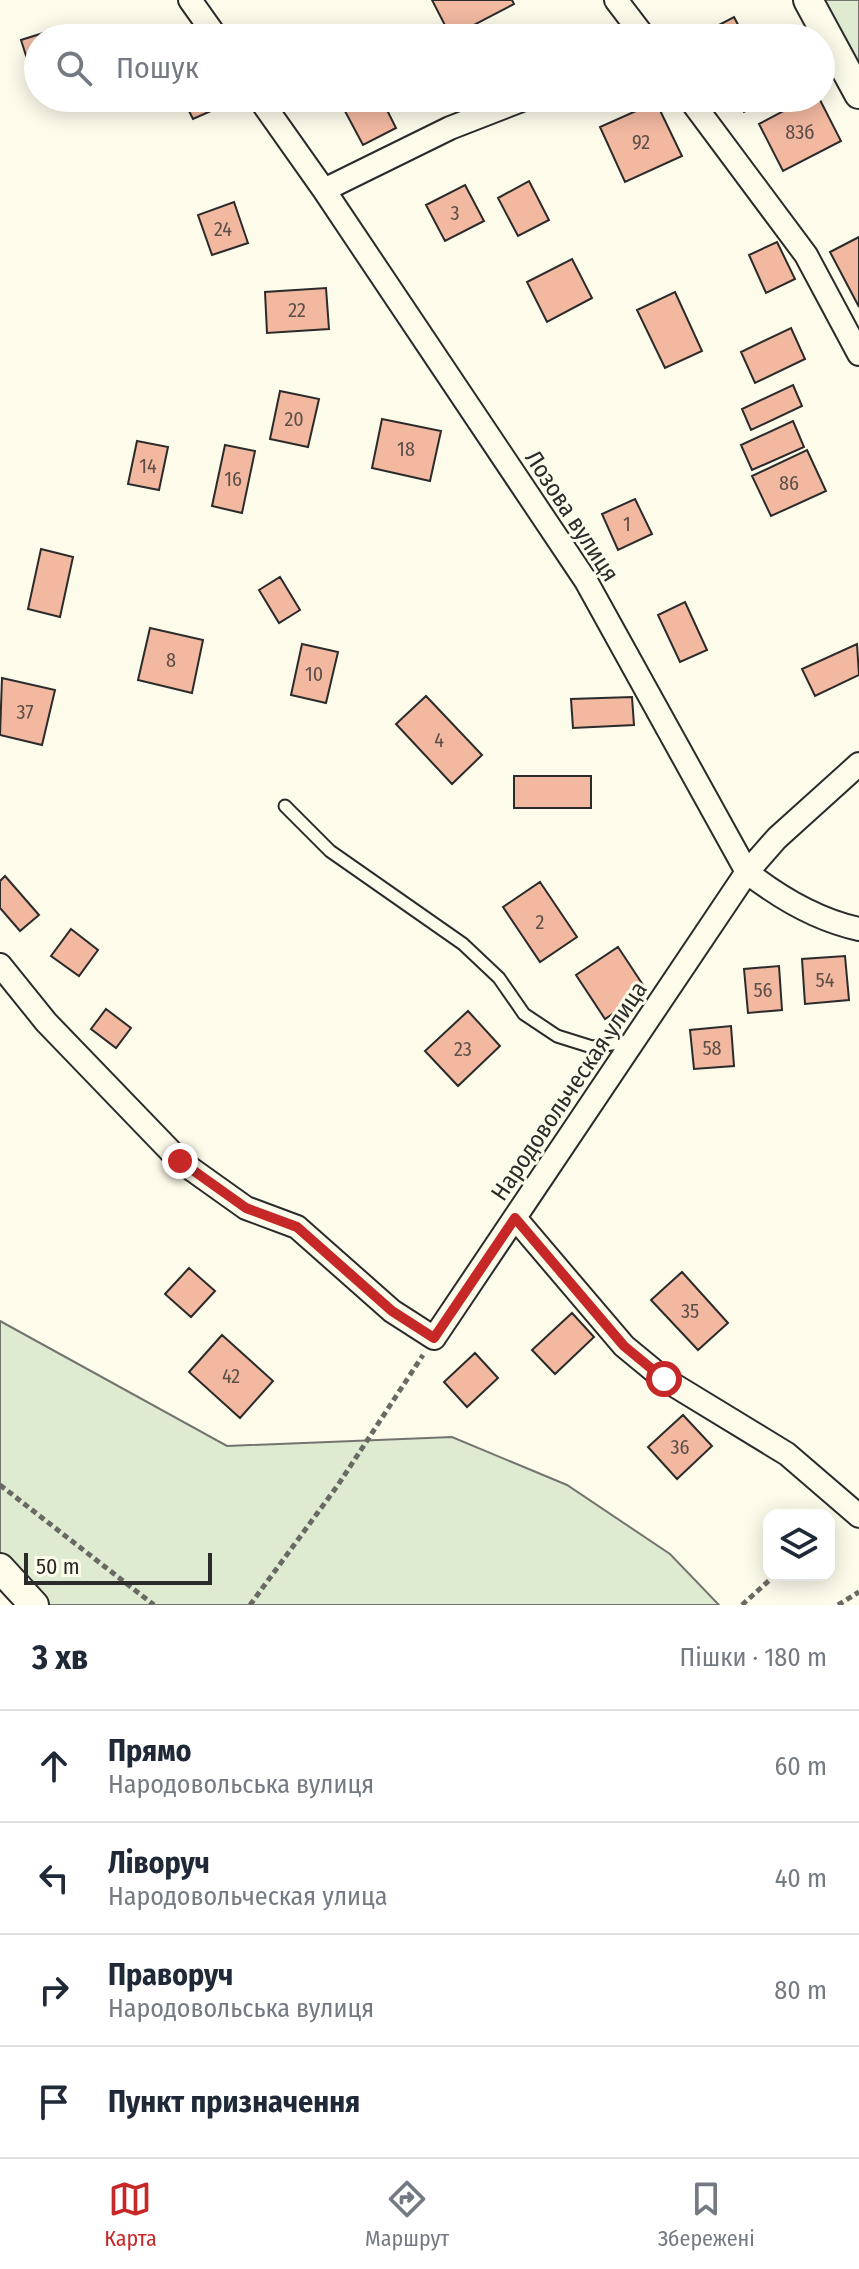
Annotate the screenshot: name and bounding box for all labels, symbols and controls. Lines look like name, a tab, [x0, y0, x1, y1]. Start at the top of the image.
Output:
search box	[24, 24, 835, 112]
icon: search	[52, 46, 96, 90]
text: Пошук	[116, 50, 199, 86]
house number: 83б	[785, 120, 815, 144]
house number: 92	[632, 130, 650, 154]
house number: 3	[450, 201, 460, 225]
house number: 24	[214, 217, 232, 241]
house number: 22	[288, 298, 306, 322]
house number: 20	[284, 407, 304, 431]
house number: 18	[397, 437, 415, 461]
street label: Лозова вулиця	[519, 445, 625, 587]
house number: 14	[139, 454, 157, 478]
house number: 16	[224, 467, 242, 491]
house number: 86	[779, 471, 799, 495]
house number: 1	[623, 512, 631, 536]
house number: 8	[166, 648, 176, 672]
house number: 10	[305, 662, 323, 686]
house number: 37	[16, 700, 34, 724]
house number: 4	[434, 728, 444, 752]
house number: 2	[536, 910, 545, 934]
house number: 54	[816, 968, 835, 992]
street label: Народовольческая улица	[485, 976, 653, 1206]
house number: 56	[753, 978, 773, 1002]
house number: 58	[702, 1036, 722, 1060]
house number: 23	[454, 1037, 472, 1061]
route end	[162, 1143, 198, 1179]
house number: 35	[681, 1299, 699, 1323]
route start	[646, 1361, 682, 1397]
house number: 42	[222, 1364, 240, 1388]
house number: 36	[671, 1435, 690, 1459]
map controls	[763, 1509, 835, 1581]
button: layers	[763, 1509, 835, 1581]
scale bar	[24, 1549, 212, 1585]
text: 50 m	[36, 1553, 80, 1580]
text: 3 хв	[32, 1637, 88, 1678]
text: Пішки · 180 m	[680, 1642, 827, 1673]
text: Прямо	[108, 1733, 192, 1769]
icon: ahead	[32, 1744, 76, 1788]
text: 60 m	[774, 1751, 827, 1782]
text: Народовольська вулиця	[108, 1769, 374, 1800]
text: Ліворуч	[108, 1845, 210, 1881]
icon: left	[32, 1856, 76, 1900]
text: 40 m	[775, 1863, 827, 1894]
text: Народовольческая улица	[108, 1881, 387, 1912]
text: Праворуч	[108, 1957, 233, 1993]
icon: right	[32, 1968, 76, 2012]
text: 80 m	[774, 1975, 827, 2006]
text: Народовольська вулиця	[108, 1993, 374, 2024]
icon: arrive	[32, 2080, 76, 2124]
text: Пункт призначення	[108, 2084, 360, 2120]
tab: Карта	[104, 2177, 157, 2252]
tab: Маршрут	[365, 2177, 449, 2252]
tab: Збережені	[658, 2177, 755, 2252]

